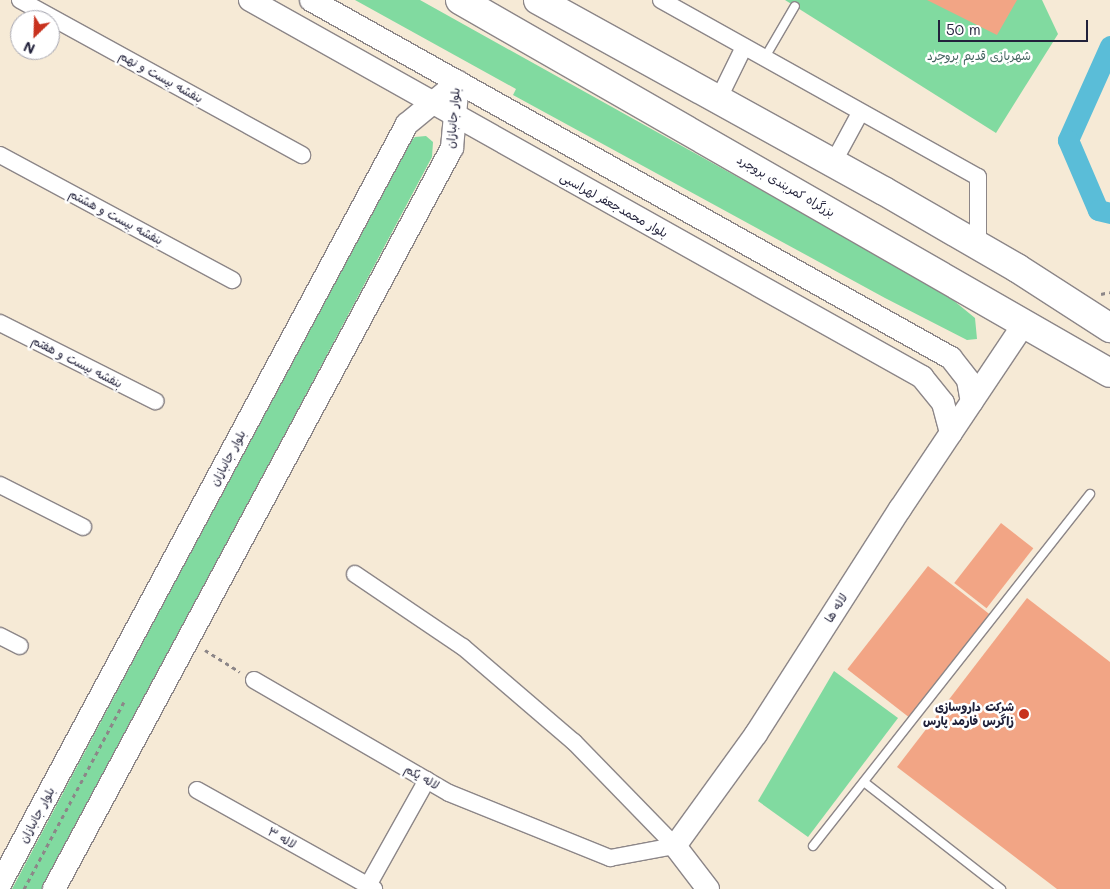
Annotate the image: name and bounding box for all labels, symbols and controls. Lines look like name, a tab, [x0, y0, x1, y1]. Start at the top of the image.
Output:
north arrow	[10, 10, 60, 60]
scale bar	[940, 10, 1090, 42]
text: 50 m	[946, 19, 981, 39]
text: N	[20, 37, 38, 59]
street label: بنفشه بیست و نهم	[117, 48, 205, 106]
park label: شهربازی قدیم بروجرد	[927, 49, 1031, 63]
street label: بلوار جانبازان	[443, 87, 463, 149]
street label: بزرگراه کمربندی بروجرد	[734, 152, 838, 220]
street label: بلوار محمدجعفر لهراسبی	[558, 169, 670, 241]
street label: بنفشه بیست و هشتم	[67, 186, 165, 248]
street label: بنفشه بیست و هفتم	[29, 333, 125, 391]
street label: بلوار جانبازان	[207, 428, 249, 488]
street label: لاله ها	[822, 591, 850, 625]
place label: شرکت داروسازی زاگرس فارمد پارس	[923, 700, 1014, 728]
marker: شرکت داروسازی زاگرس فارمد پارس	[1018, 708, 1030, 720]
street label: لاله یکم	[402, 761, 442, 793]
street label: بلوار جانبازان	[16, 785, 58, 845]
street label: لاله ۳	[265, 824, 299, 852]

